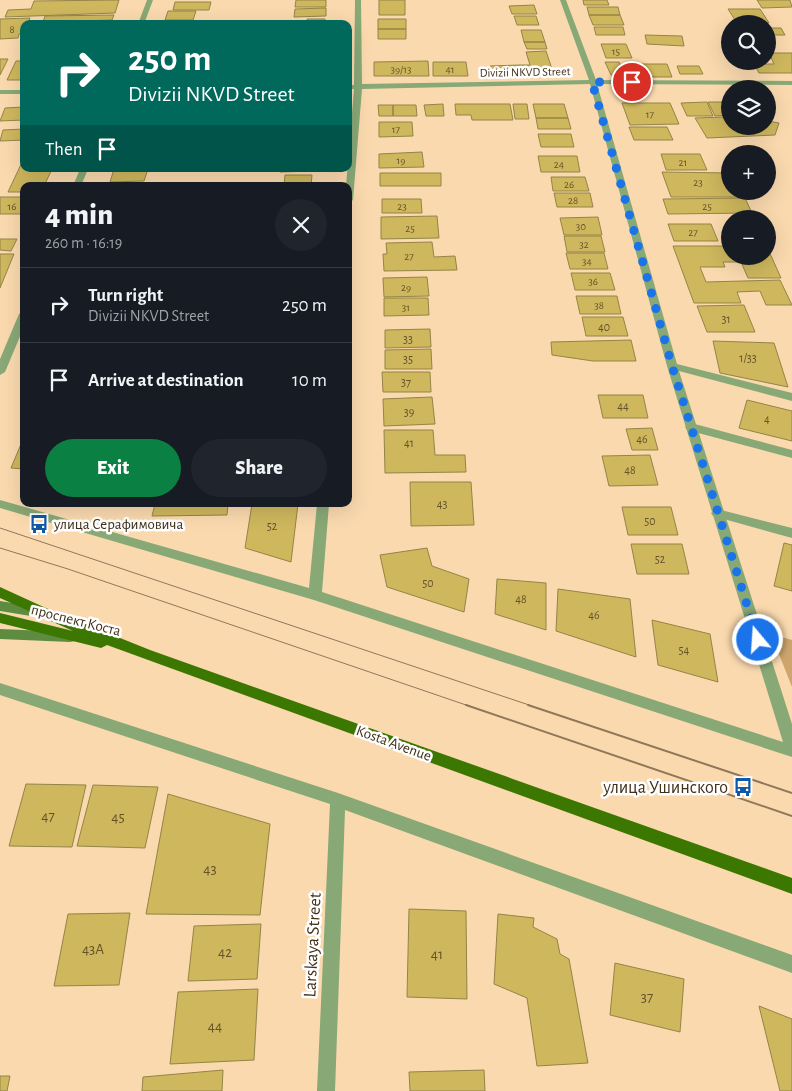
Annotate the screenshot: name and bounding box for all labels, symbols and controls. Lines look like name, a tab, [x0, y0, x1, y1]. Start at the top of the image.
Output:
map controls	[721, 15, 776, 265]
button: search	[721, 15, 776, 70]
house number: 8	[9, 24, 15, 35]
icon: right	[45, 40, 110, 105]
text: 250 m	[128, 42, 211, 77]
house number: 15	[612, 46, 621, 57]
pin	[611, 61, 653, 103]
house number: 39/13	[390, 64, 412, 75]
house number: 41	[445, 64, 455, 75]
street label: Divizii NKVD Street	[479, 65, 571, 79]
icon: arrive	[618, 68, 646, 96]
button: layers	[721, 80, 776, 135]
text: Divizii NKVD Street	[128, 83, 295, 105]
house number: 17	[646, 109, 655, 120]
house number: 17	[392, 124, 401, 135]
icon: arrive	[93, 135, 121, 163]
text: Then	[45, 140, 83, 159]
button: +	[721, 145, 776, 200]
house number: 19	[397, 155, 405, 166]
house number: 21	[679, 157, 687, 168]
house number: 24	[554, 159, 564, 170]
house number: 23	[693, 177, 703, 188]
house number: 26	[564, 179, 574, 190]
house number: 28	[568, 195, 578, 206]
button: close	[275, 199, 327, 251]
text: 4 min	[45, 200, 113, 230]
house number: 16	[8, 201, 16, 212]
house number: 23	[397, 201, 407, 212]
house number: 25	[702, 201, 712, 212]
button: −	[721, 210, 776, 265]
house number: 30	[576, 221, 586, 232]
house number: 25	[405, 223, 415, 234]
house number: 27	[688, 227, 698, 238]
text: 260 m · 16:19	[45, 235, 122, 251]
house number: 32	[579, 239, 589, 250]
house number: 27	[404, 251, 414, 262]
house number: 34	[582, 256, 592, 267]
house number: 36	[588, 276, 598, 287]
house number: 29	[401, 282, 411, 293]
text: Turn right	[88, 286, 163, 305]
icon: right	[45, 291, 73, 319]
text: 250 m	[282, 296, 327, 315]
house number: 38	[594, 300, 604, 311]
house number: 31	[402, 302, 410, 313]
text: Divizii NKVD Street	[88, 308, 209, 324]
house number: 31	[721, 313, 731, 325]
house number: 40	[598, 321, 610, 333]
house number: 33	[403, 333, 413, 345]
house number: 1/33	[739, 352, 757, 364]
house number: 35	[403, 353, 413, 365]
icon: arrive	[45, 366, 73, 394]
text: Arrive at destination	[88, 371, 244, 390]
text: 10 m	[292, 371, 327, 390]
house number: 37	[401, 376, 411, 388]
house number: 44	[617, 400, 629, 412]
house number: 39	[404, 406, 415, 418]
house number: 4	[764, 413, 770, 425]
house number: 46	[636, 433, 648, 445]
house number: 41	[404, 437, 414, 449]
button: Exit	[45, 439, 181, 497]
button: Share	[191, 439, 327, 497]
house number: 48	[624, 464, 636, 476]
house number: 43	[437, 498, 447, 510]
bus stop icon: улица Серафимовича	[28, 513, 50, 535]
house number: 50	[644, 515, 656, 527]
place label: улица Серафимовича	[53, 517, 183, 532]
house number: 52	[267, 520, 278, 532]
house number: 52	[655, 553, 666, 565]
house number: 50	[422, 577, 434, 589]
house number: 48	[515, 593, 527, 605]
street label: проспект Коста	[29, 602, 122, 639]
house number: 46	[588, 609, 600, 621]
position arrow	[731, 613, 783, 665]
house number: 54	[679, 644, 690, 656]
street label: Kosta Avenue	[354, 723, 433, 764]
bus stop icon: улица Ушинского	[732, 776, 754, 798]
place label: улица Ушинского	[602, 779, 728, 797]
house number: 47	[41, 809, 55, 824]
house number: 45	[111, 810, 125, 825]
house number: 43	[203, 862, 217, 877]
street label: Larskaya Street	[301, 892, 325, 998]
house number: 43А	[82, 942, 104, 957]
house number: 42	[218, 945, 232, 960]
house number: 41	[431, 947, 443, 962]
house number: 37	[641, 990, 653, 1005]
house number: 44	[208, 1019, 222, 1034]

